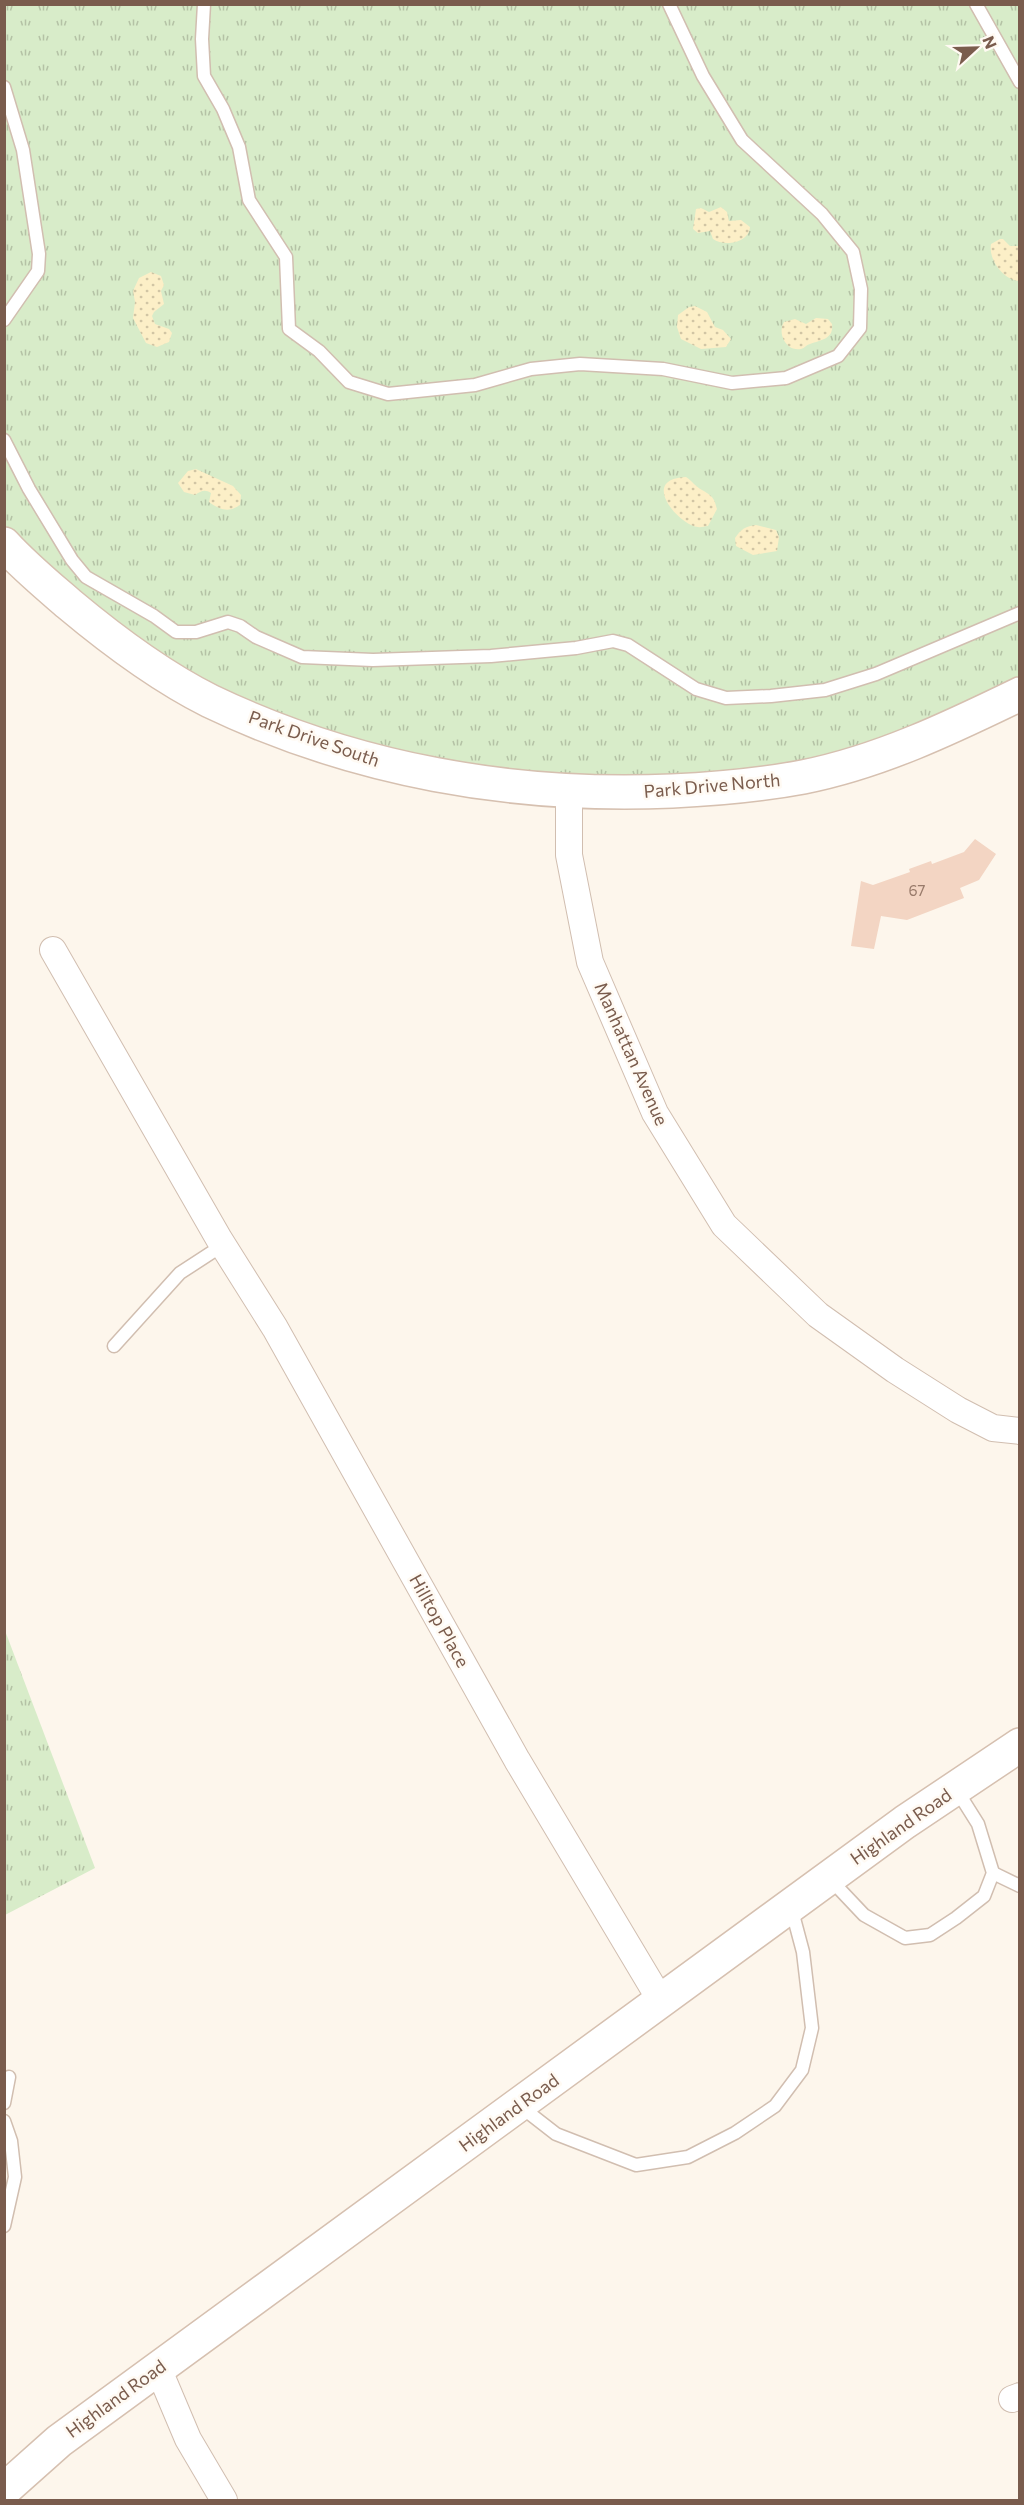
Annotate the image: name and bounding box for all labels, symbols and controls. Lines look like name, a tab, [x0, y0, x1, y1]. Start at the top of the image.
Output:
north arrow	[946, 18, 1006, 78]
text: N	[979, 33, 1001, 51]
street label: Park Drive South	[246, 705, 383, 771]
street label: Park Drive North	[643, 768, 781, 802]
house number: 67	[909, 881, 926, 899]
street label: Manhattan Avenue	[590, 979, 673, 1129]
street label: Hilltop Place	[405, 1570, 474, 1671]
street label: Highland Road	[846, 1783, 955, 1869]
street label: Highland Road	[454, 2069, 563, 2156]
street label: Highland Road	[61, 2355, 170, 2442]

